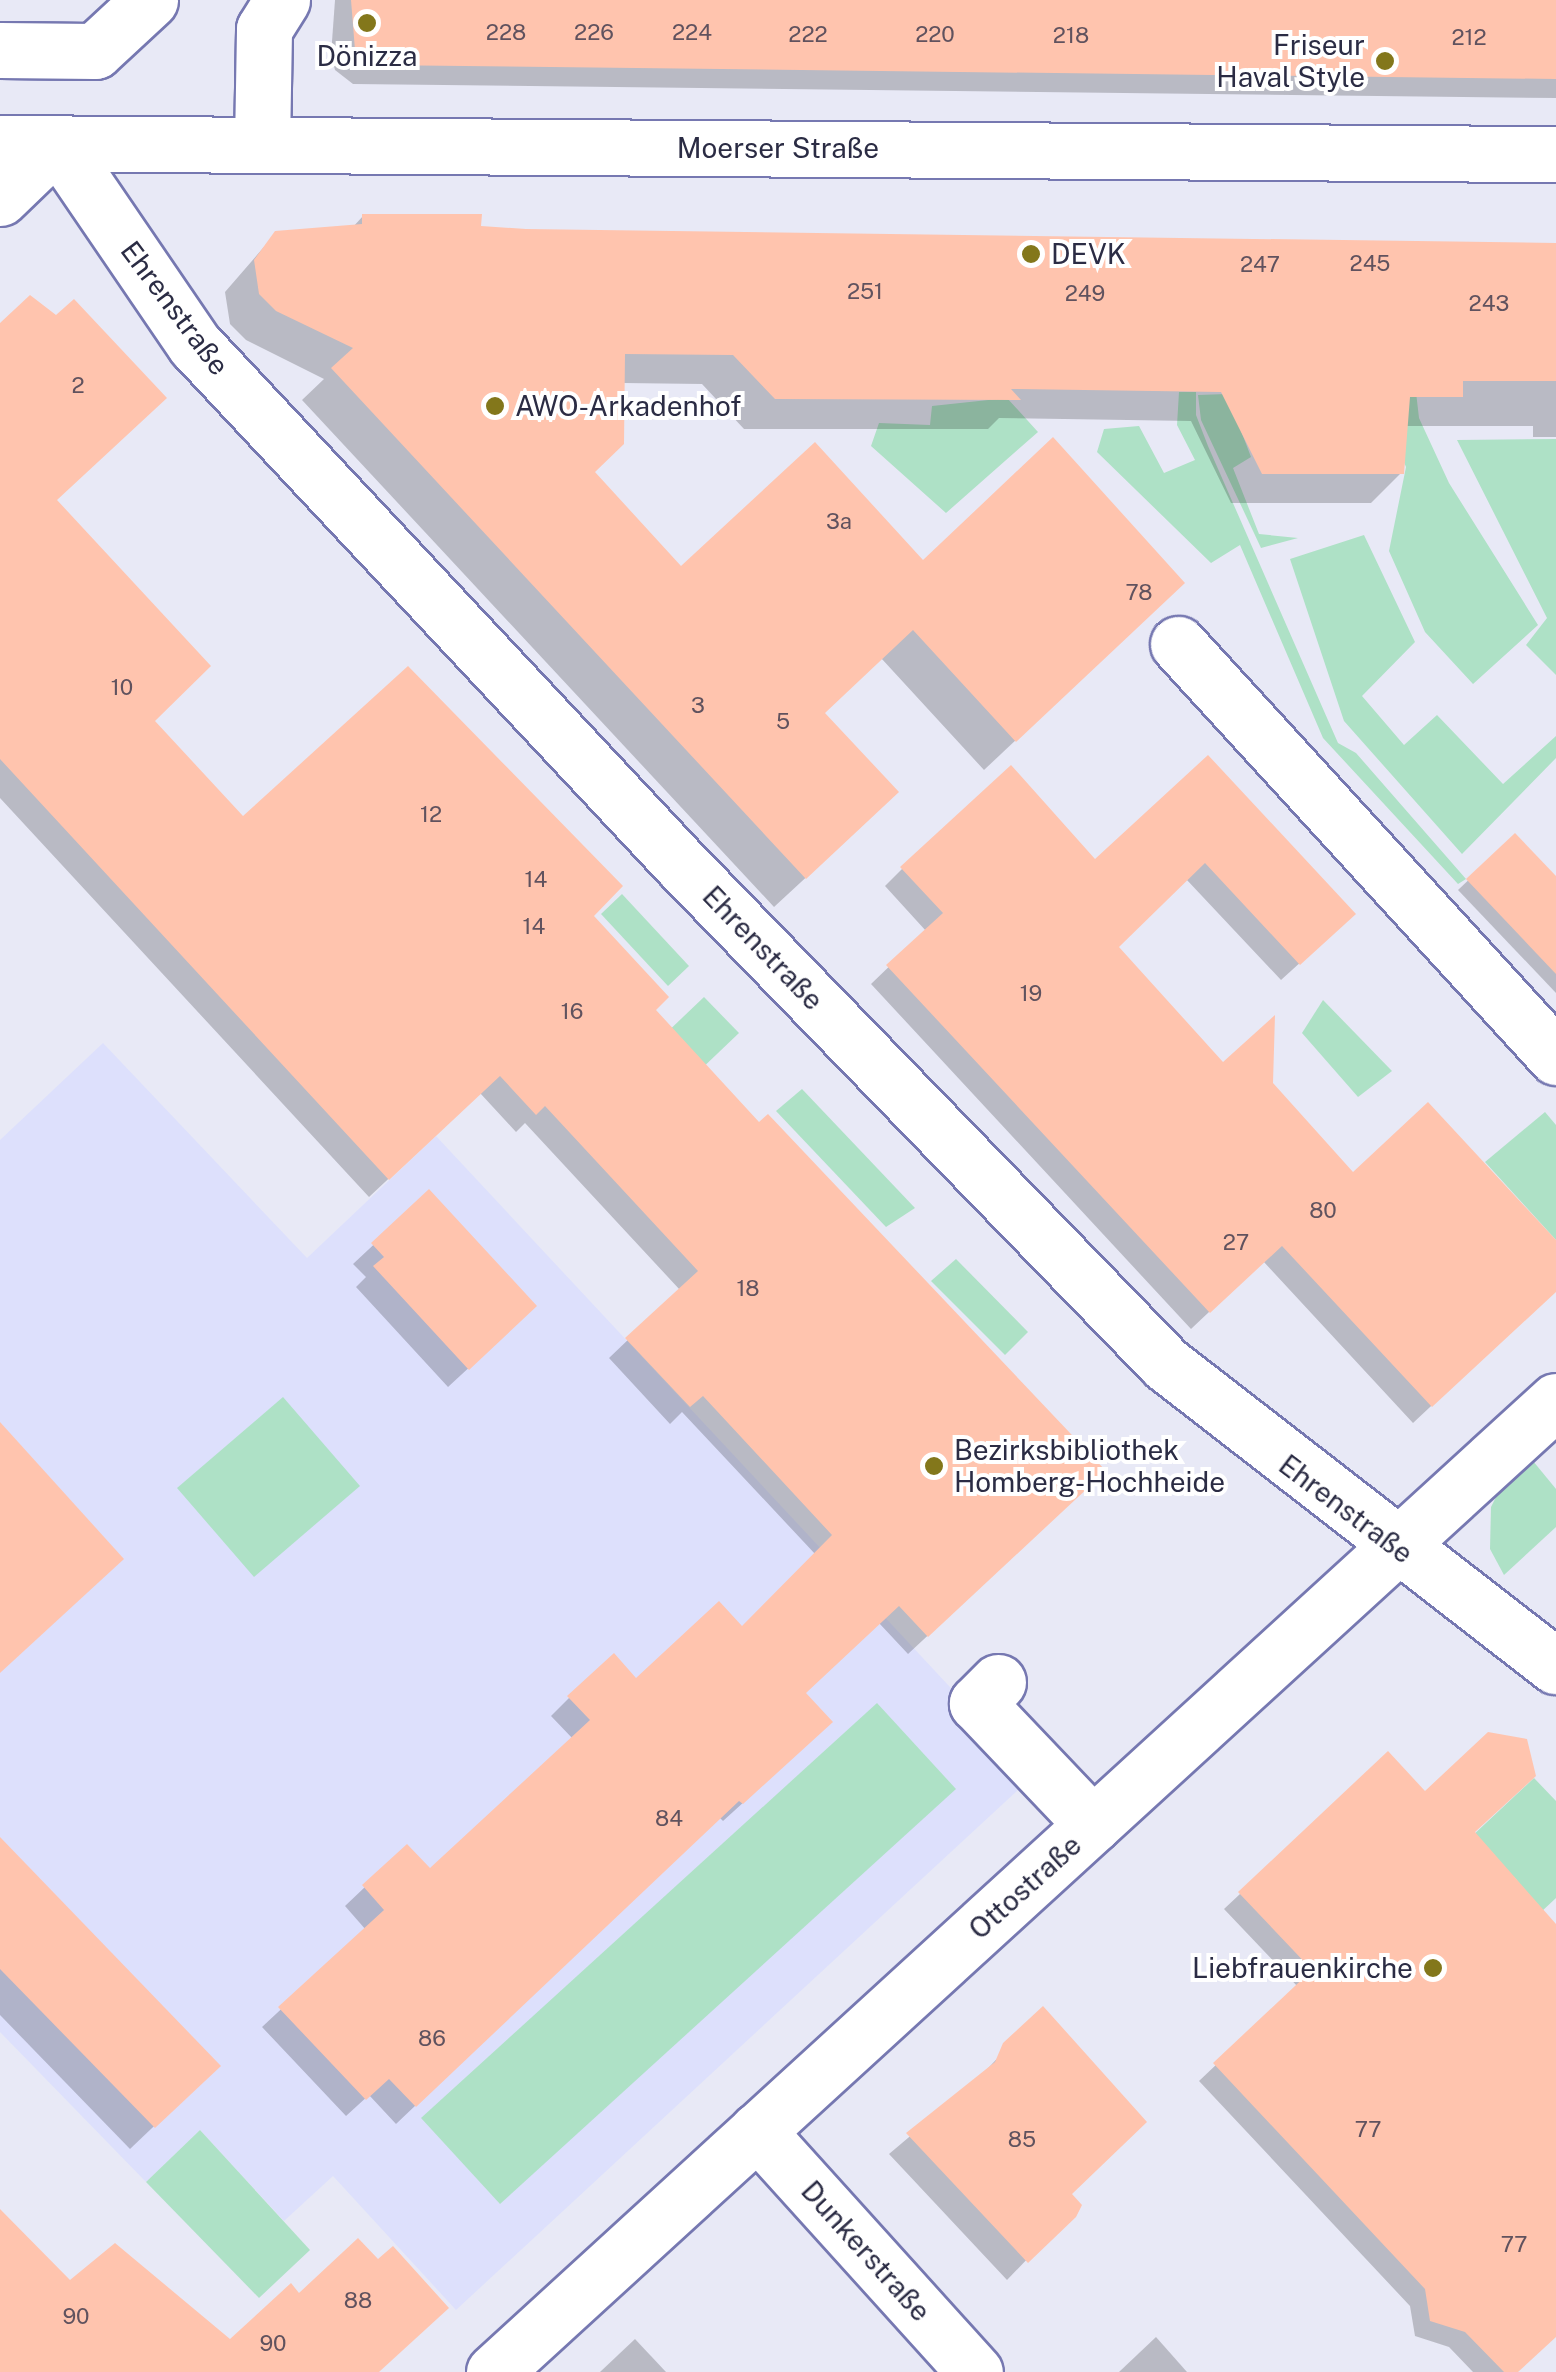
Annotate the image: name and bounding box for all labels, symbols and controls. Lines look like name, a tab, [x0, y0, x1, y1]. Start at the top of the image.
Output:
marker: Dönizza	[356, 12, 378, 34]
house number: 228	[486, 20, 526, 46]
house number: 226	[574, 20, 614, 46]
house number: 224	[672, 20, 712, 46]
house number: 222	[788, 22, 828, 48]
house number: 220	[915, 22, 955, 48]
house number: 218	[1053, 23, 1089, 49]
house number: 212	[1451, 25, 1487, 51]
place label: Friseur Haval Style	[1216, 28, 1365, 94]
place label: Dönizza	[316, 39, 418, 73]
marker: Friseur Haval Style	[1374, 50, 1396, 72]
street label: Moerser Straße	[677, 131, 879, 165]
street label: Ehrenstraße	[114, 234, 236, 382]
place label: DEVK	[1051, 237, 1126, 271]
marker: DEVK	[1020, 243, 1042, 265]
house number: 245	[1350, 251, 1390, 277]
house number: 247	[1240, 252, 1280, 278]
house number: 251	[847, 279, 883, 305]
house number: 249	[1065, 281, 1105, 307]
house number: 243	[1469, 291, 1509, 317]
house number: 2	[71, 373, 85, 399]
place label: AWO-Arkadenhof	[515, 389, 741, 423]
marker: AWO-Arkadenhof	[484, 395, 506, 417]
house number: 3a	[826, 509, 852, 535]
house number: 78	[1125, 580, 1153, 606]
house number: 10	[111, 675, 133, 701]
house number: 3	[691, 693, 705, 719]
house number: 5	[776, 709, 790, 735]
house number: 12	[420, 802, 442, 828]
house number: 14	[525, 867, 547, 893]
street label: Ehrenstraße	[696, 879, 830, 1017]
house number: 14	[523, 914, 545, 940]
house number: 19	[1020, 981, 1042, 1007]
house number: 16	[561, 999, 583, 1025]
house number: 80	[1309, 1198, 1337, 1224]
house number: 27	[1223, 1230, 1249, 1256]
house number: 18	[736, 1276, 760, 1302]
place label: Bezirksbibliothek Homberg-Hochheide	[954, 1433, 1225, 1499]
street label: Ehrenstraße	[1272, 1448, 1420, 1570]
marker: Bezirksbibliothek Homberg-Hochheide	[923, 1455, 945, 1477]
house number: 84	[655, 1806, 683, 1832]
street label: Ottostraße	[962, 1828, 1088, 1946]
place label: Liebfrauenkirche	[1192, 1951, 1413, 1985]
marker: Liebfrauenkirche	[1422, 1957, 1444, 1979]
house number: 86	[418, 2026, 446, 2052]
house number: 77	[1355, 2117, 1381, 2143]
house number: 85	[1008, 2127, 1036, 2153]
street label: Dunkerstraße	[794, 2174, 938, 2328]
house number: 77	[1501, 2232, 1527, 2258]
house number: 88	[344, 2288, 372, 2314]
house number: 90	[62, 2304, 90, 2330]
house number: 90	[259, 2331, 287, 2357]

